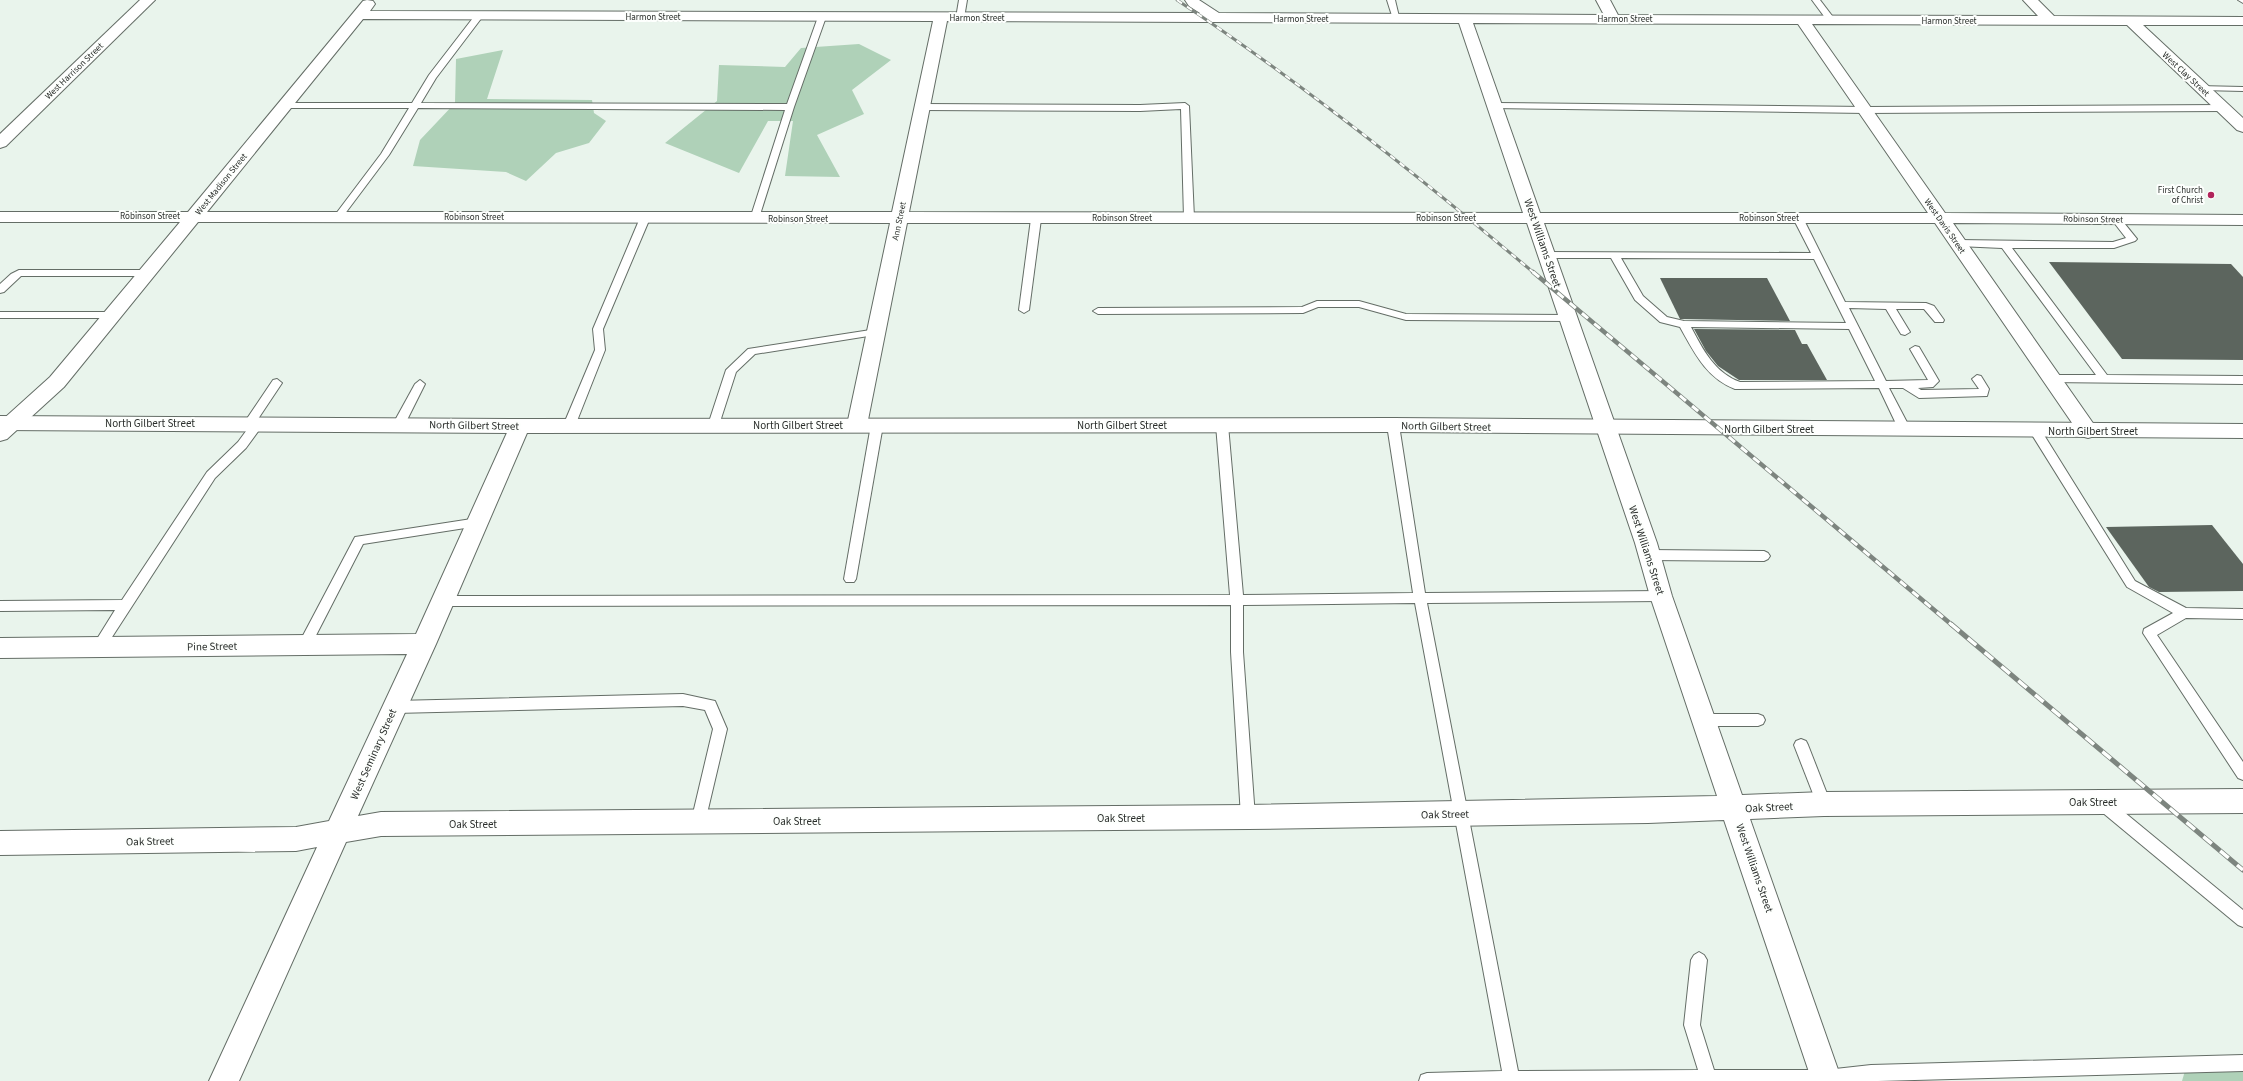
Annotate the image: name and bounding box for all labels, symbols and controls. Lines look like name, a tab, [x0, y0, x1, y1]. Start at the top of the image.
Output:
street label: Harmon Street	[625, 11, 681, 24]
street label: Harmon Street	[949, 12, 1005, 25]
street label: Harmon Street	[1273, 13, 1329, 26]
street label: Harmon Street	[1597, 13, 1653, 26]
street label: Harmon Street	[1921, 15, 1977, 28]
street label: West Harrison Street	[42, 40, 106, 103]
street label: West Clay Street	[2159, 49, 2212, 100]
street label: West Madison Street	[192, 151, 250, 218]
place label: First Church of Christ	[2158, 184, 2203, 207]
marker: First Church of Christ	[2206, 190, 2216, 200]
street label: West Davis Street	[1921, 196, 1968, 256]
street label: West Williams Street	[1520, 197, 1565, 290]
street label: Ann Street	[889, 201, 910, 242]
street label: Robinson Street	[120, 210, 180, 223]
street label: Robinson Street	[444, 211, 504, 224]
street label: Robinson Street	[1092, 212, 1152, 225]
street label: Robinson Street	[1416, 212, 1476, 225]
street label: Robinson Street	[1739, 212, 1799, 225]
street label: Robinson Street	[2063, 212, 2123, 227]
street label: Robinson Street	[768, 213, 828, 226]
street label: North Gilbert Street	[105, 416, 195, 431]
street label: North Gilbert Street	[429, 417, 519, 434]
street label: North Gilbert Street	[753, 418, 843, 433]
street label: North Gilbert Street	[1077, 418, 1167, 433]
street label: North Gilbert Street	[1401, 418, 1491, 435]
street label: North Gilbert Street	[1724, 422, 1814, 437]
street label: North Gilbert Street	[2048, 424, 2138, 439]
street label: West Williams Street	[1625, 504, 1668, 597]
street label: Pine Street	[187, 639, 237, 654]
street label: West Seminary Street	[347, 706, 400, 802]
street label: Oak Street	[2069, 795, 2117, 810]
street label: Oak Street	[1745, 799, 1794, 816]
street label: Oak Street	[1421, 807, 1469, 822]
street label: Oak Street	[1097, 811, 1145, 826]
street label: Oak Street	[773, 814, 821, 829]
street label: Oak Street	[449, 817, 497, 832]
street label: West Williams Street	[1732, 822, 1777, 915]
street label: Oak Street	[126, 834, 174, 849]

